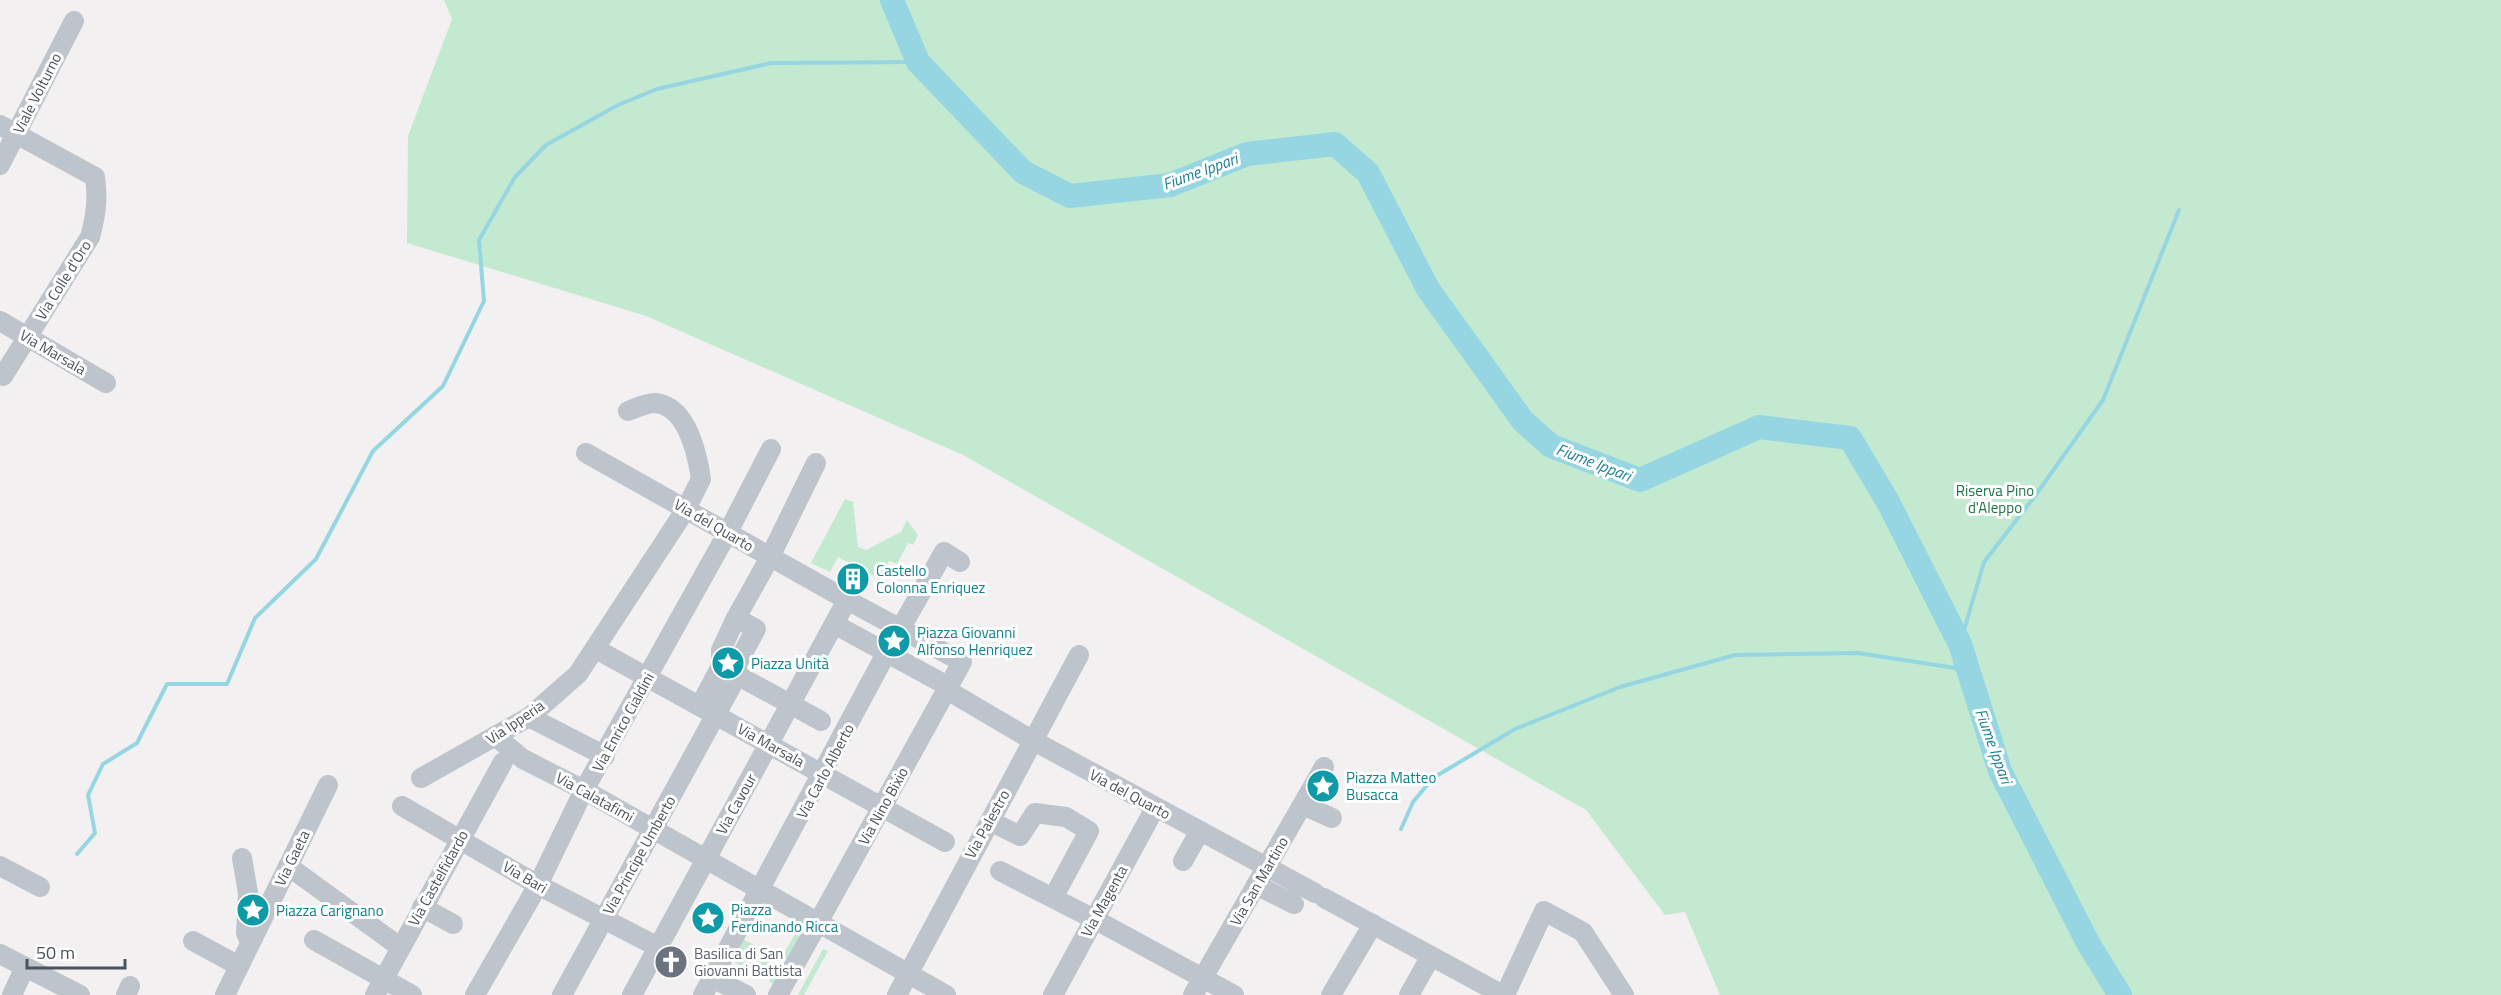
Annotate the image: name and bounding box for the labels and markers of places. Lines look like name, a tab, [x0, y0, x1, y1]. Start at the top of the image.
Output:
place label: Castello Colonna Enriquez	[876, 559, 985, 599]
building icon: Castello Colonna Enriquez	[835, 561, 871, 597]
place label: Piazza Giovanni Alfonso Henriquez	[917, 621, 1033, 661]
place icon: Piazza Giovanni Alfonso Henriquez	[876, 623, 912, 659]
place icon: Piazza Unità	[710, 645, 746, 681]
place label: Piazza Unità	[751, 652, 829, 675]
place label: Piazza Matteo Busacca	[1346, 766, 1436, 806]
place icon: Piazza Matteo Busacca	[1305, 768, 1341, 804]
place icon: Piazza Carignano	[235, 892, 271, 928]
place label: Piazza Ferdinando Ricca	[731, 898, 839, 938]
place label: Piazza Carignano	[276, 899, 384, 922]
place icon: Piazza Ferdinando Ricca	[690, 900, 726, 936]
place label: Basilica di San Giovanni Battista	[694, 942, 802, 982]
church icon: Basilica di San Giovanni Battista	[653, 944, 689, 980]

